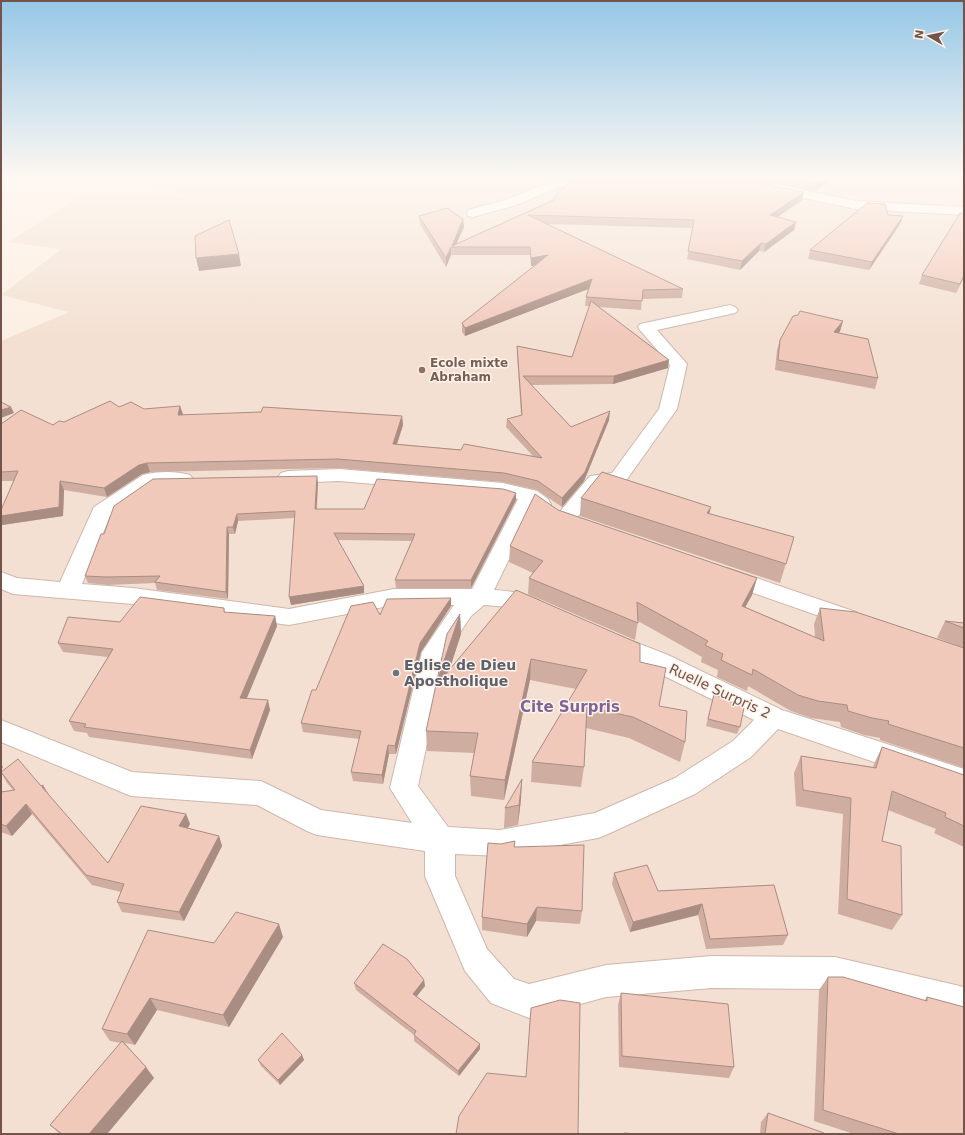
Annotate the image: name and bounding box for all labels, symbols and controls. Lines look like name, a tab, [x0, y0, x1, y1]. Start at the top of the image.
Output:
north arrow	[909, 16, 949, 56]
text: N	[912, 29, 927, 40]
place label: Ecole mixte Abraham	[430, 356, 508, 384]
marker: Ecole mixte Abraham	[417, 365, 427, 375]
place label: Eglise de Dieu Apostholique	[404, 657, 516, 689]
street label: Ruelle Surpris 2	[667, 660, 773, 722]
marker: Eglise de Dieu Apostholique	[391, 668, 401, 678]
district label: Cite Surpris	[520, 698, 620, 716]

